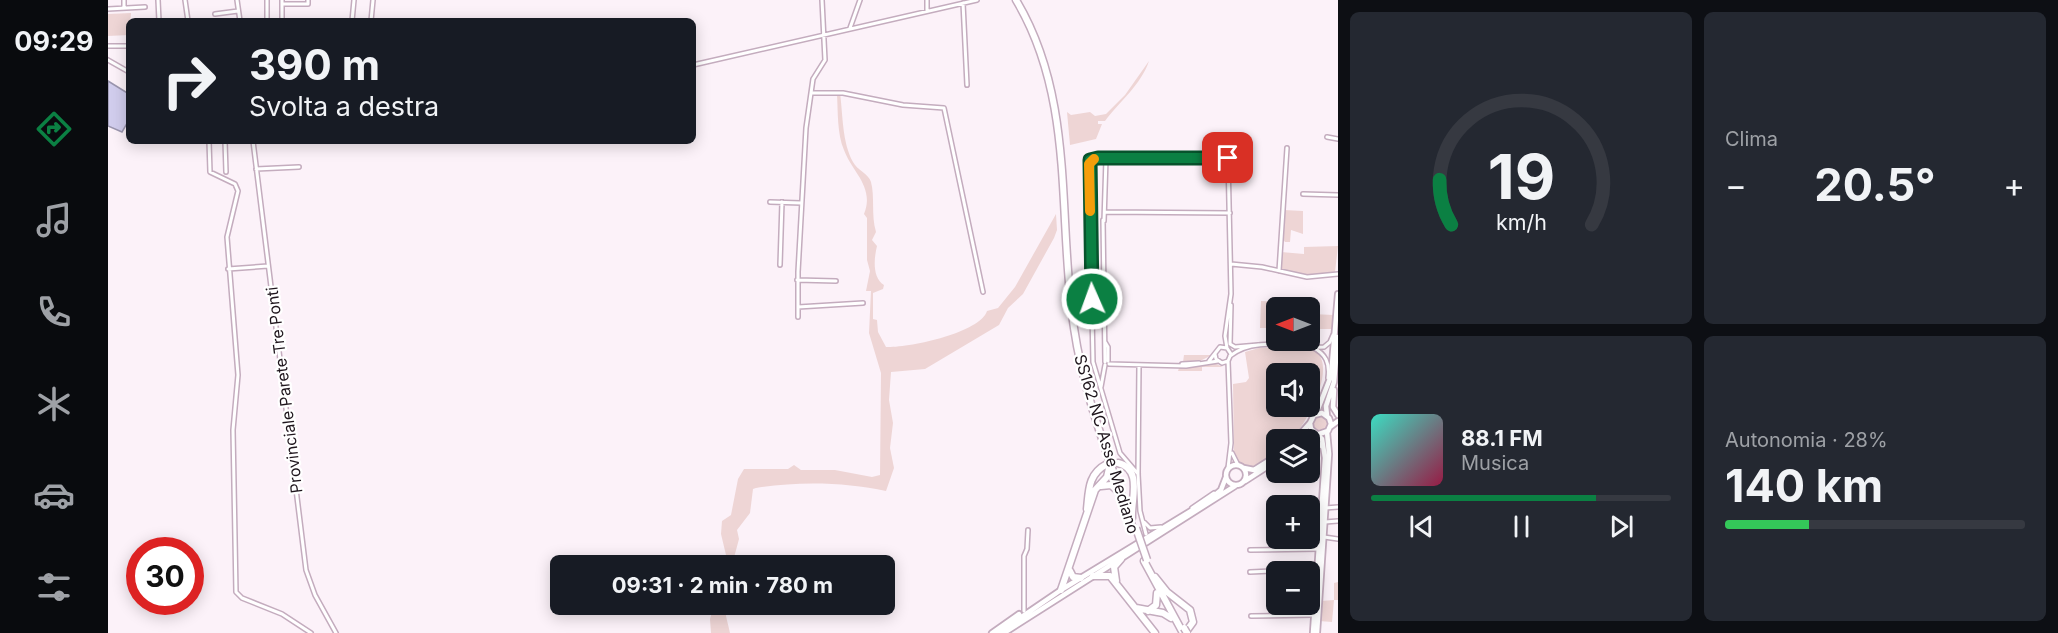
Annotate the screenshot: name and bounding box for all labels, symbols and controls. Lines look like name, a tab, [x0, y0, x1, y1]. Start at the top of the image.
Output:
text: 09:29	[14, 25, 94, 58]
text: 390 m	[249, 39, 380, 90]
icon: right	[150, 42, 228, 120]
text: Svolta a destra	[249, 90, 439, 123]
icon: directions	[33, 108, 75, 150]
text: Clima	[1725, 127, 1778, 151]
pin	[1202, 132, 1253, 183]
text: 19	[1487, 139, 1555, 214]
icon: arrive	[1211, 141, 1244, 174]
text: 20.5°	[1814, 157, 1936, 212]
text: −	[1725, 165, 1747, 205]
text: +	[2003, 165, 2025, 205]
icon: music	[33, 199, 75, 241]
text: km/h	[1496, 209, 1546, 235]
position arrow	[1060, 267, 1124, 331]
street label: Provinciale Parete Tre Ponti	[261, 286, 307, 494]
icon: phone	[33, 291, 75, 333]
north arrow	[1266, 297, 1320, 351]
map controls	[1266, 297, 1320, 615]
street label: SS162 NC Asse Mediano	[1070, 352, 1144, 536]
button: sound	[1266, 363, 1320, 417]
icon: climate	[33, 383, 75, 425]
text: 88.1 FM	[1461, 425, 1543, 451]
text: Autonomia · 28%	[1725, 428, 1888, 452]
button: layers	[1266, 429, 1320, 483]
text: Musica	[1461, 451, 1529, 475]
text: 140 km	[1725, 458, 1883, 513]
icon: car	[33, 474, 75, 516]
button: +	[1266, 495, 1320, 549]
icon: previous	[1405, 510, 1438, 543]
icon: pause	[1505, 510, 1538, 543]
icon: next	[1605, 510, 1638, 543]
speed limit sign: 30	[126, 537, 204, 615]
button: −	[1266, 561, 1320, 615]
icon: filters	[33, 566, 75, 608]
text: 09:31 · 2 min · 780 m	[612, 572, 833, 598]

